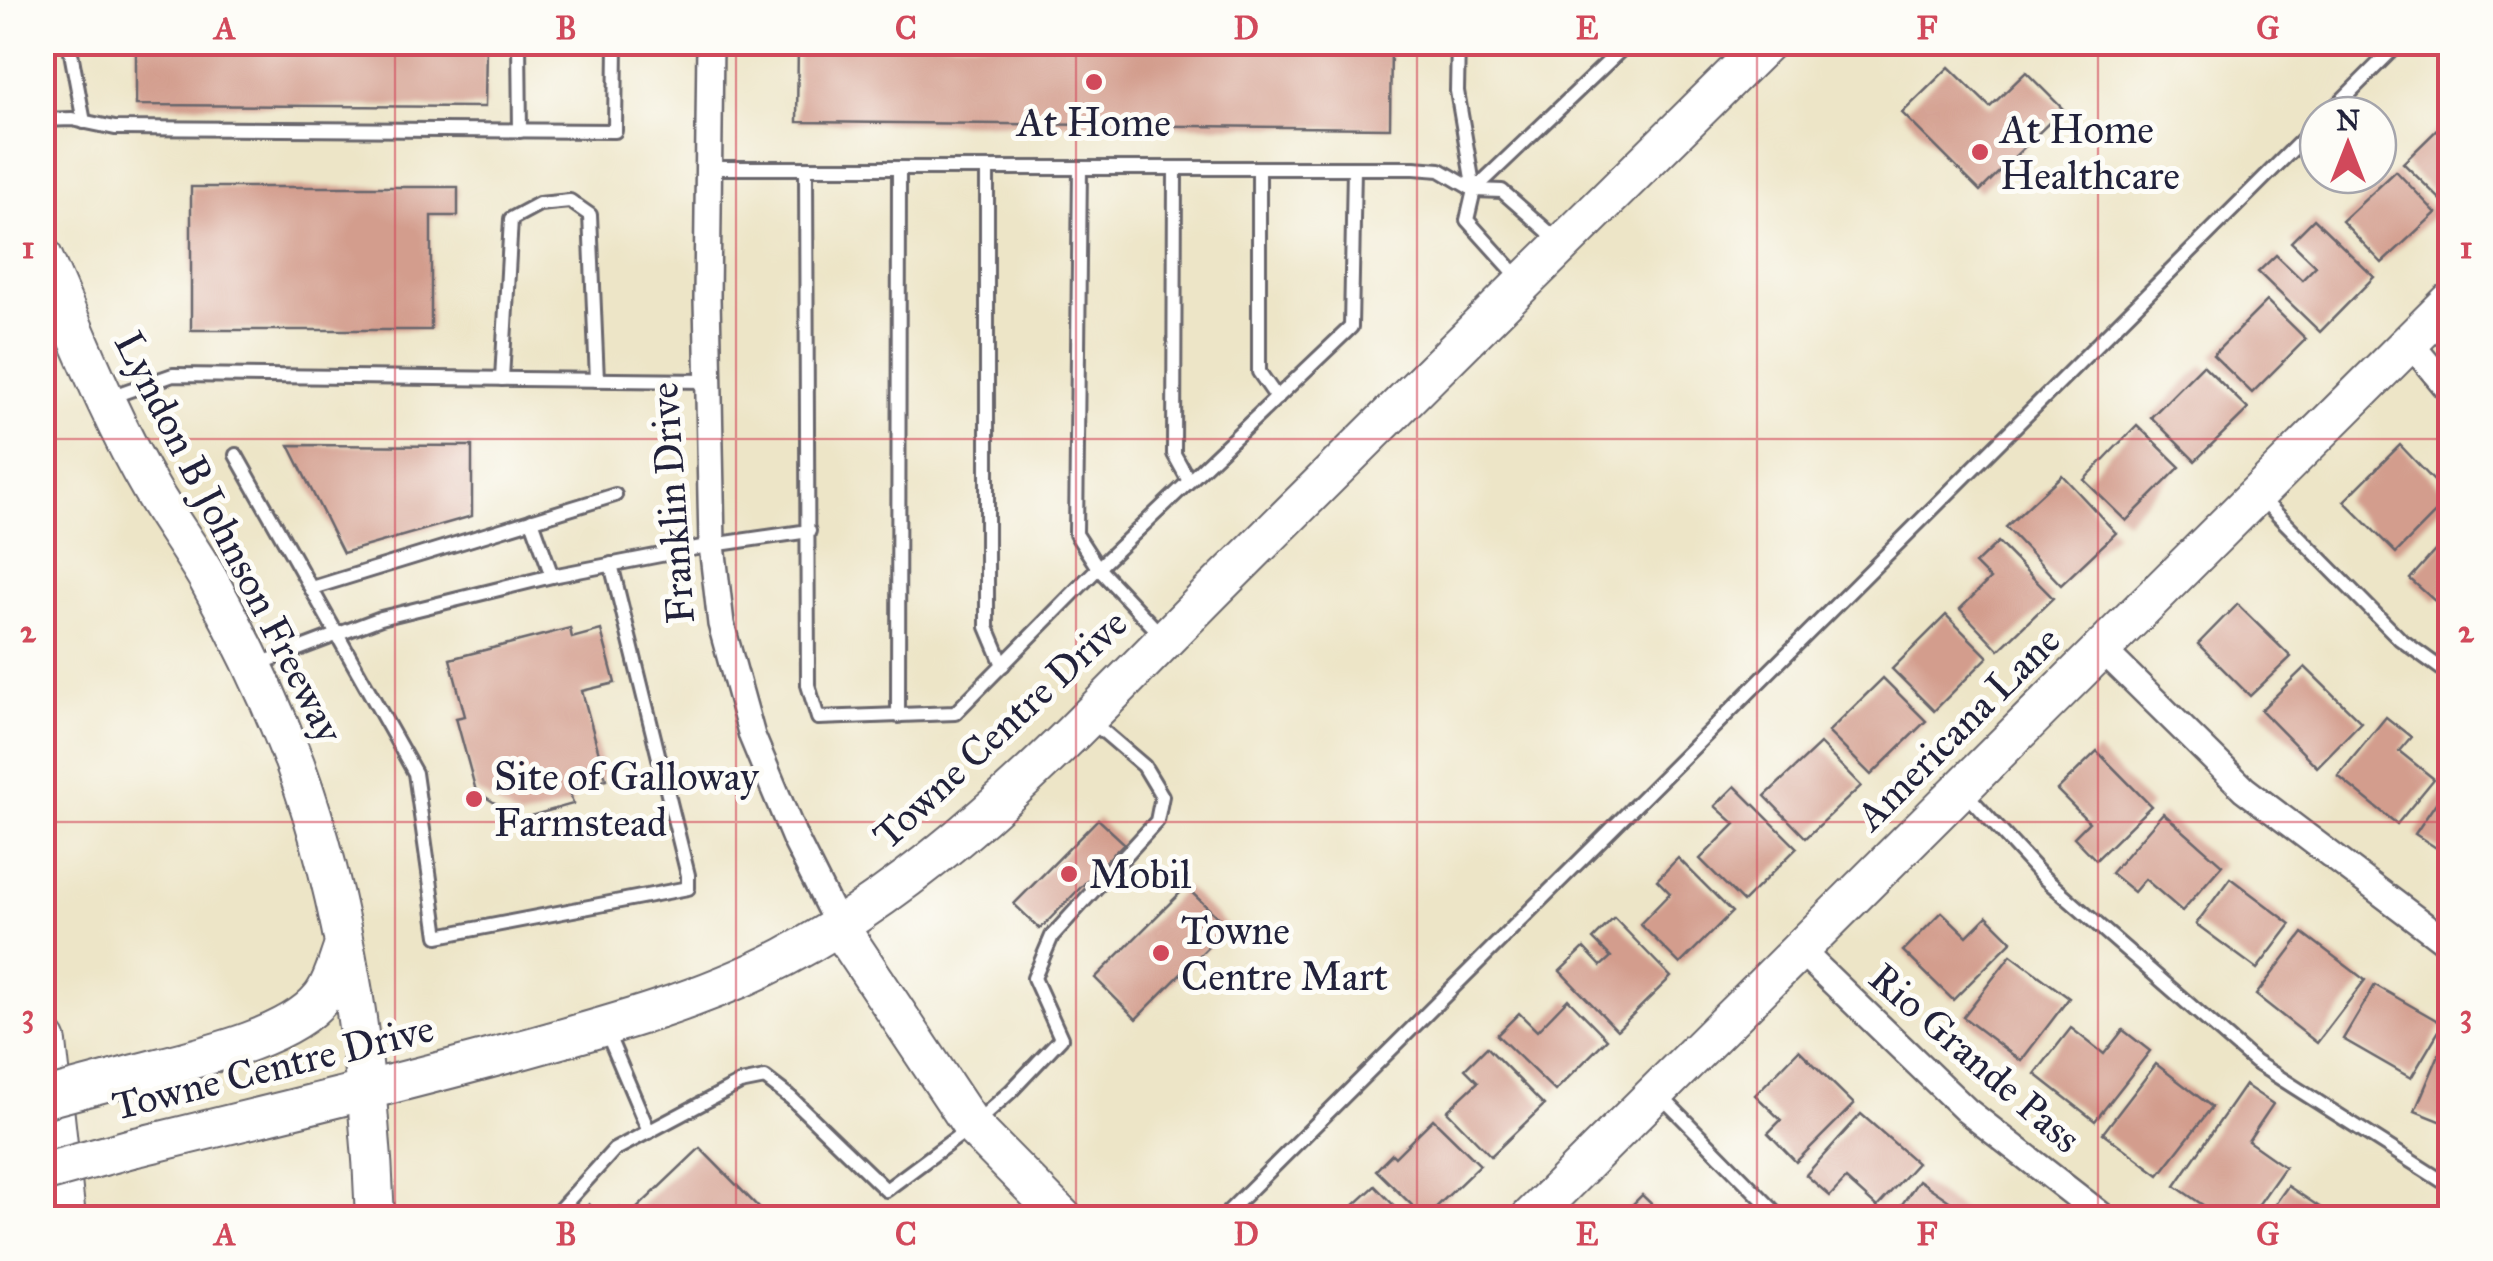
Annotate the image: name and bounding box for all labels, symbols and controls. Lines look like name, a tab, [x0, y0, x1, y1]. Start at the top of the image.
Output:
text: A	[212, 9, 236, 48]
text: B	[555, 9, 577, 48]
text: C	[895, 9, 917, 48]
text: D	[1233, 9, 1259, 48]
text: E	[1576, 9, 1599, 48]
text: F	[1917, 9, 1938, 48]
text: G	[2256, 9, 2280, 48]
marker: At Home	[1083, 71, 1105, 93]
north arrow	[2298, 95, 2398, 195]
place label: At Home	[1015, 98, 1171, 147]
text: N	[2336, 103, 2360, 138]
place label: At Home Healthcare	[1998, 105, 2180, 200]
marker: At Home Healthcare	[1969, 141, 1991, 163]
text: 1	[22, 228, 35, 267]
text: 1	[2460, 228, 2473, 267]
street label: Lyndon B Johnson Freeway	[104, 323, 355, 752]
street label: Franklin Drive	[639, 381, 705, 625]
street label: Towne Centre Drive	[863, 599, 1137, 859]
text: 2	[20, 612, 37, 651]
text: 2	[2458, 612, 2475, 651]
street label: Americana Lane	[1844, 616, 2070, 842]
place label: Site of Galloway Farmstead	[494, 752, 760, 847]
marker: Site of Galloway Farmstead	[463, 788, 485, 810]
place label: Mobil	[1089, 850, 1192, 899]
marker: Mobil	[1058, 863, 1080, 885]
place label: Towne Centre Mart	[1181, 906, 1388, 1001]
marker: Towne Centre Mart	[1150, 942, 1172, 964]
street label: Rio Grande Pass	[1859, 953, 2091, 1163]
text: 3	[22, 996, 34, 1035]
text: 3	[2460, 996, 2472, 1035]
street label: Towne Centre Drive	[107, 1003, 439, 1131]
text: A	[212, 1215, 236, 1254]
text: B	[555, 1215, 577, 1254]
text: C	[895, 1215, 917, 1254]
text: D	[1233, 1215, 1259, 1254]
text: E	[1576, 1215, 1599, 1254]
text: F	[1917, 1215, 1938, 1254]
text: G	[2256, 1215, 2280, 1254]

